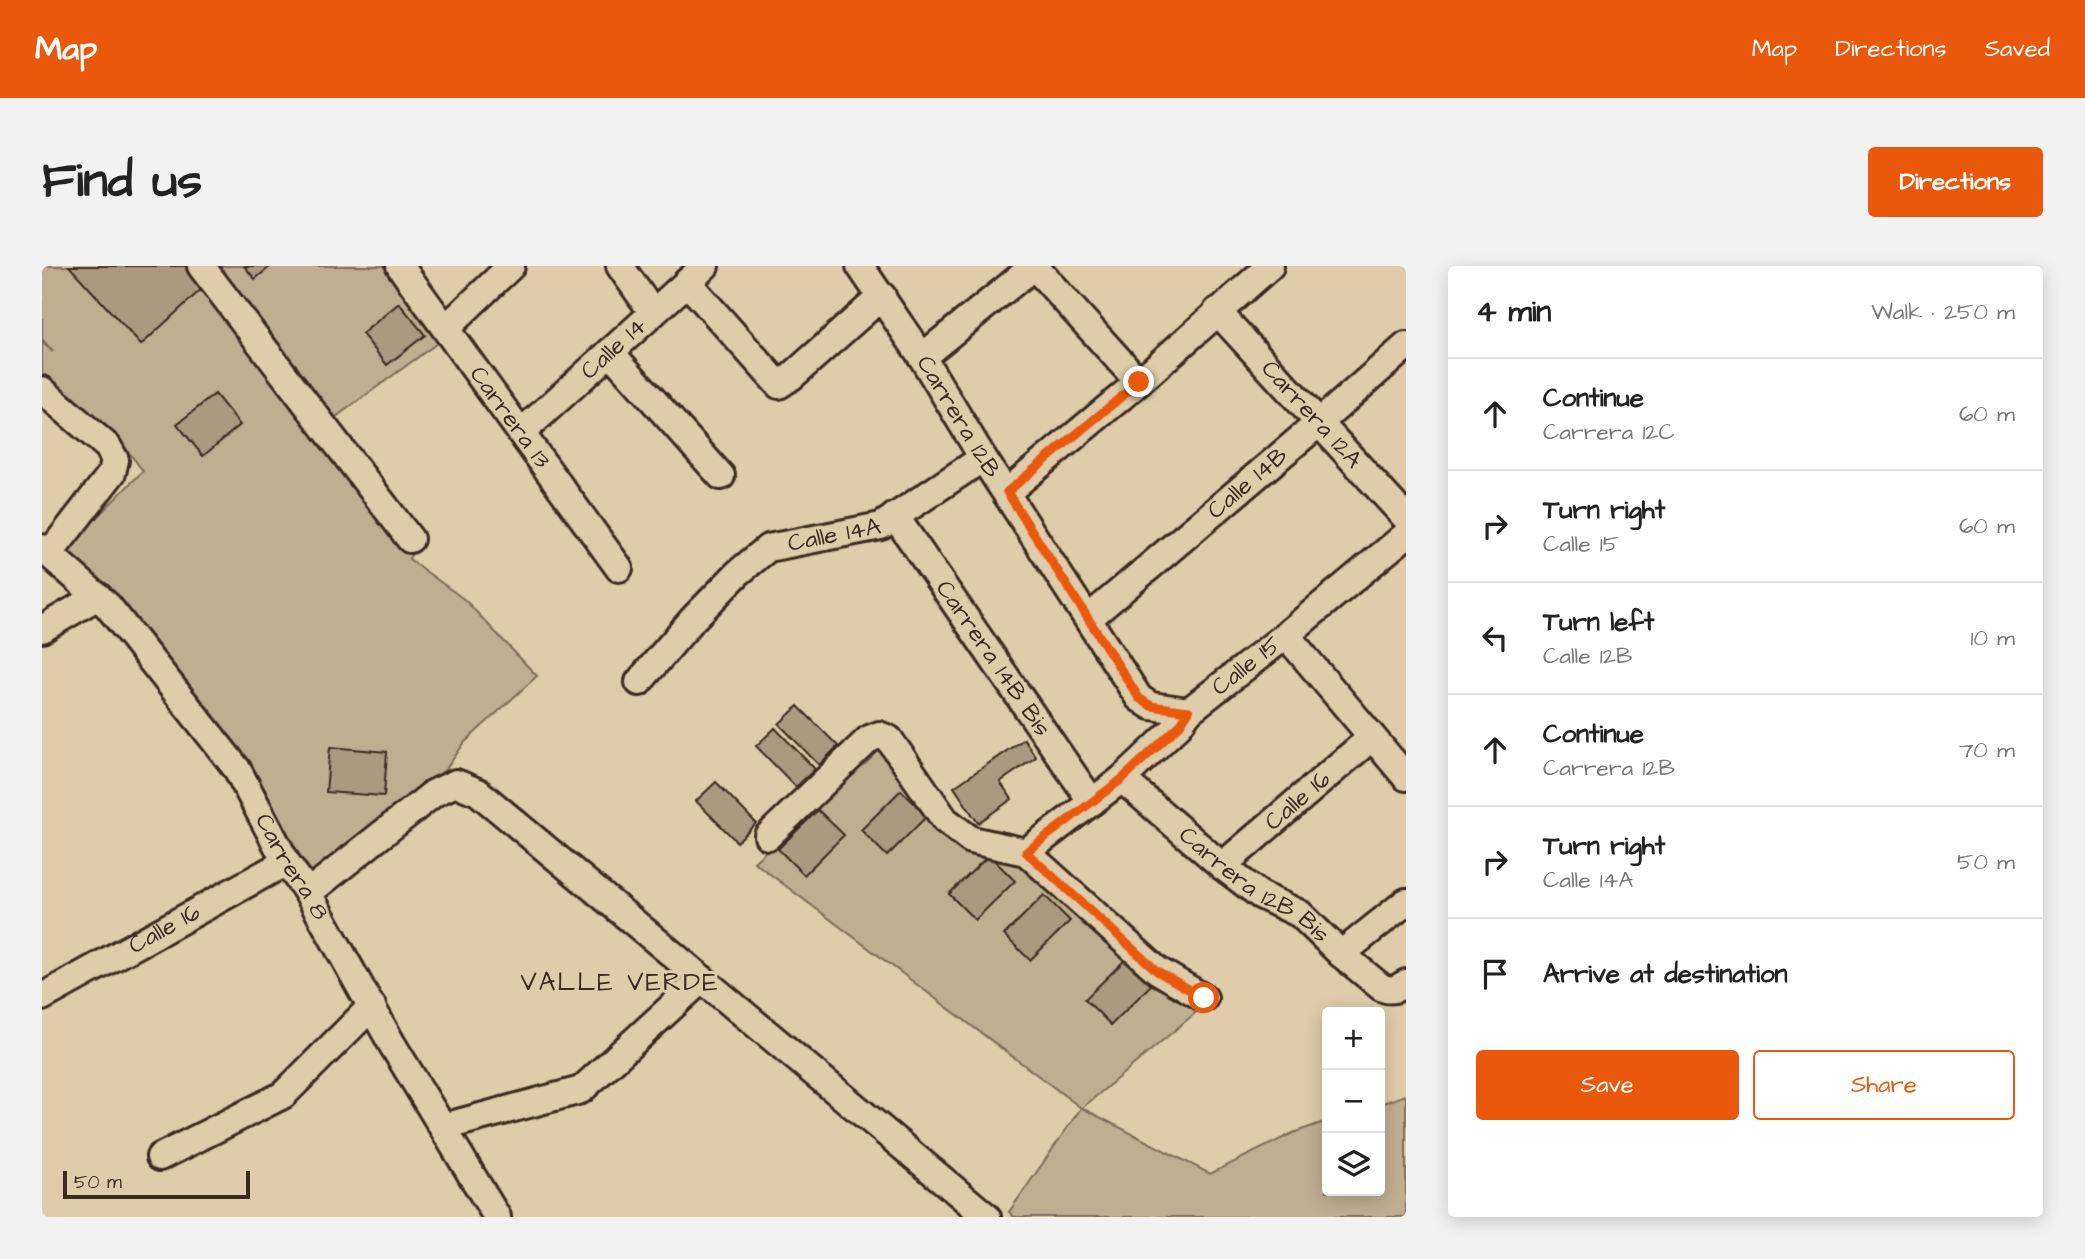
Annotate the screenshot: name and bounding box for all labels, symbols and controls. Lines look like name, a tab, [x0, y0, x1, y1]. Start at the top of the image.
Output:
text: Map	[35, 26, 97, 72]
text: Map	[1752, 32, 1797, 66]
text: Directions	[1835, 32, 1947, 66]
text: Saved	[1985, 32, 2050, 66]
button: Directions	[1868, 147, 2043, 217]
text: Find us	[42, 148, 202, 216]
text: 4 min	[1476, 291, 1551, 333]
text: Walk · 250 m	[1871, 296, 2015, 328]
street label: Calle 14	[573, 310, 654, 388]
street label: Carrera 12B	[908, 349, 1009, 485]
street label: Carrera 12A	[1253, 353, 1370, 476]
street label: Carrera 13	[461, 359, 558, 476]
route end	[1123, 366, 1154, 397]
text: Continue	[1543, 380, 1644, 416]
icon: ahead	[1476, 395, 1514, 433]
text: 60 m	[1959, 398, 2015, 430]
text: Carrera 12C	[1543, 416, 1675, 448]
street label: Calle 14B	[1200, 439, 1295, 527]
text: Turn right	[1543, 492, 1665, 528]
icon: right	[1476, 507, 1514, 545]
street label: Calle 14A	[785, 509, 884, 561]
text: 60 m	[1959, 510, 2015, 542]
text: Calle 15	[1543, 528, 1619, 560]
street label: Carrera 14B Bis	[927, 574, 1059, 743]
text: Turn left	[1543, 604, 1654, 640]
icon: left	[1476, 619, 1514, 657]
text: 10 m	[1970, 622, 2015, 654]
street label: Calle 15	[1204, 628, 1288, 704]
text: Calle 12B	[1543, 640, 1632, 672]
text: Continue	[1543, 716, 1644, 752]
icon: ahead	[1476, 731, 1514, 769]
text: 70 m	[1959, 734, 2015, 766]
text: Carrera 12B	[1543, 752, 1675, 784]
street label: Calle 16	[1257, 763, 1338, 839]
street label: Carrera 8	[246, 808, 337, 926]
street label: Carrera 12B Bis	[1171, 819, 1337, 951]
text: Turn right	[1543, 828, 1665, 864]
icon: right	[1476, 843, 1514, 881]
text: 50 m	[1957, 846, 2015, 878]
text: Calle 14A	[1543, 864, 1633, 896]
street label: Calle 16	[122, 896, 207, 963]
icon: arrive	[1476, 955, 1514, 993]
text: Arrive at destination	[1543, 956, 1788, 992]
district label: VALLE VERDE	[520, 964, 720, 1000]
route start	[1188, 982, 1219, 1013]
map controls	[1322, 1007, 1385, 1196]
button: +	[1322, 1007, 1385, 1070]
button: Save	[1476, 1050, 1739, 1120]
button: Share	[1753, 1050, 2015, 1120]
button: −	[1322, 1070, 1385, 1133]
button: layers	[1322, 1133, 1385, 1196]
scale bar	[63, 1168, 250, 1200]
text: 50 m	[74, 1169, 122, 1196]

